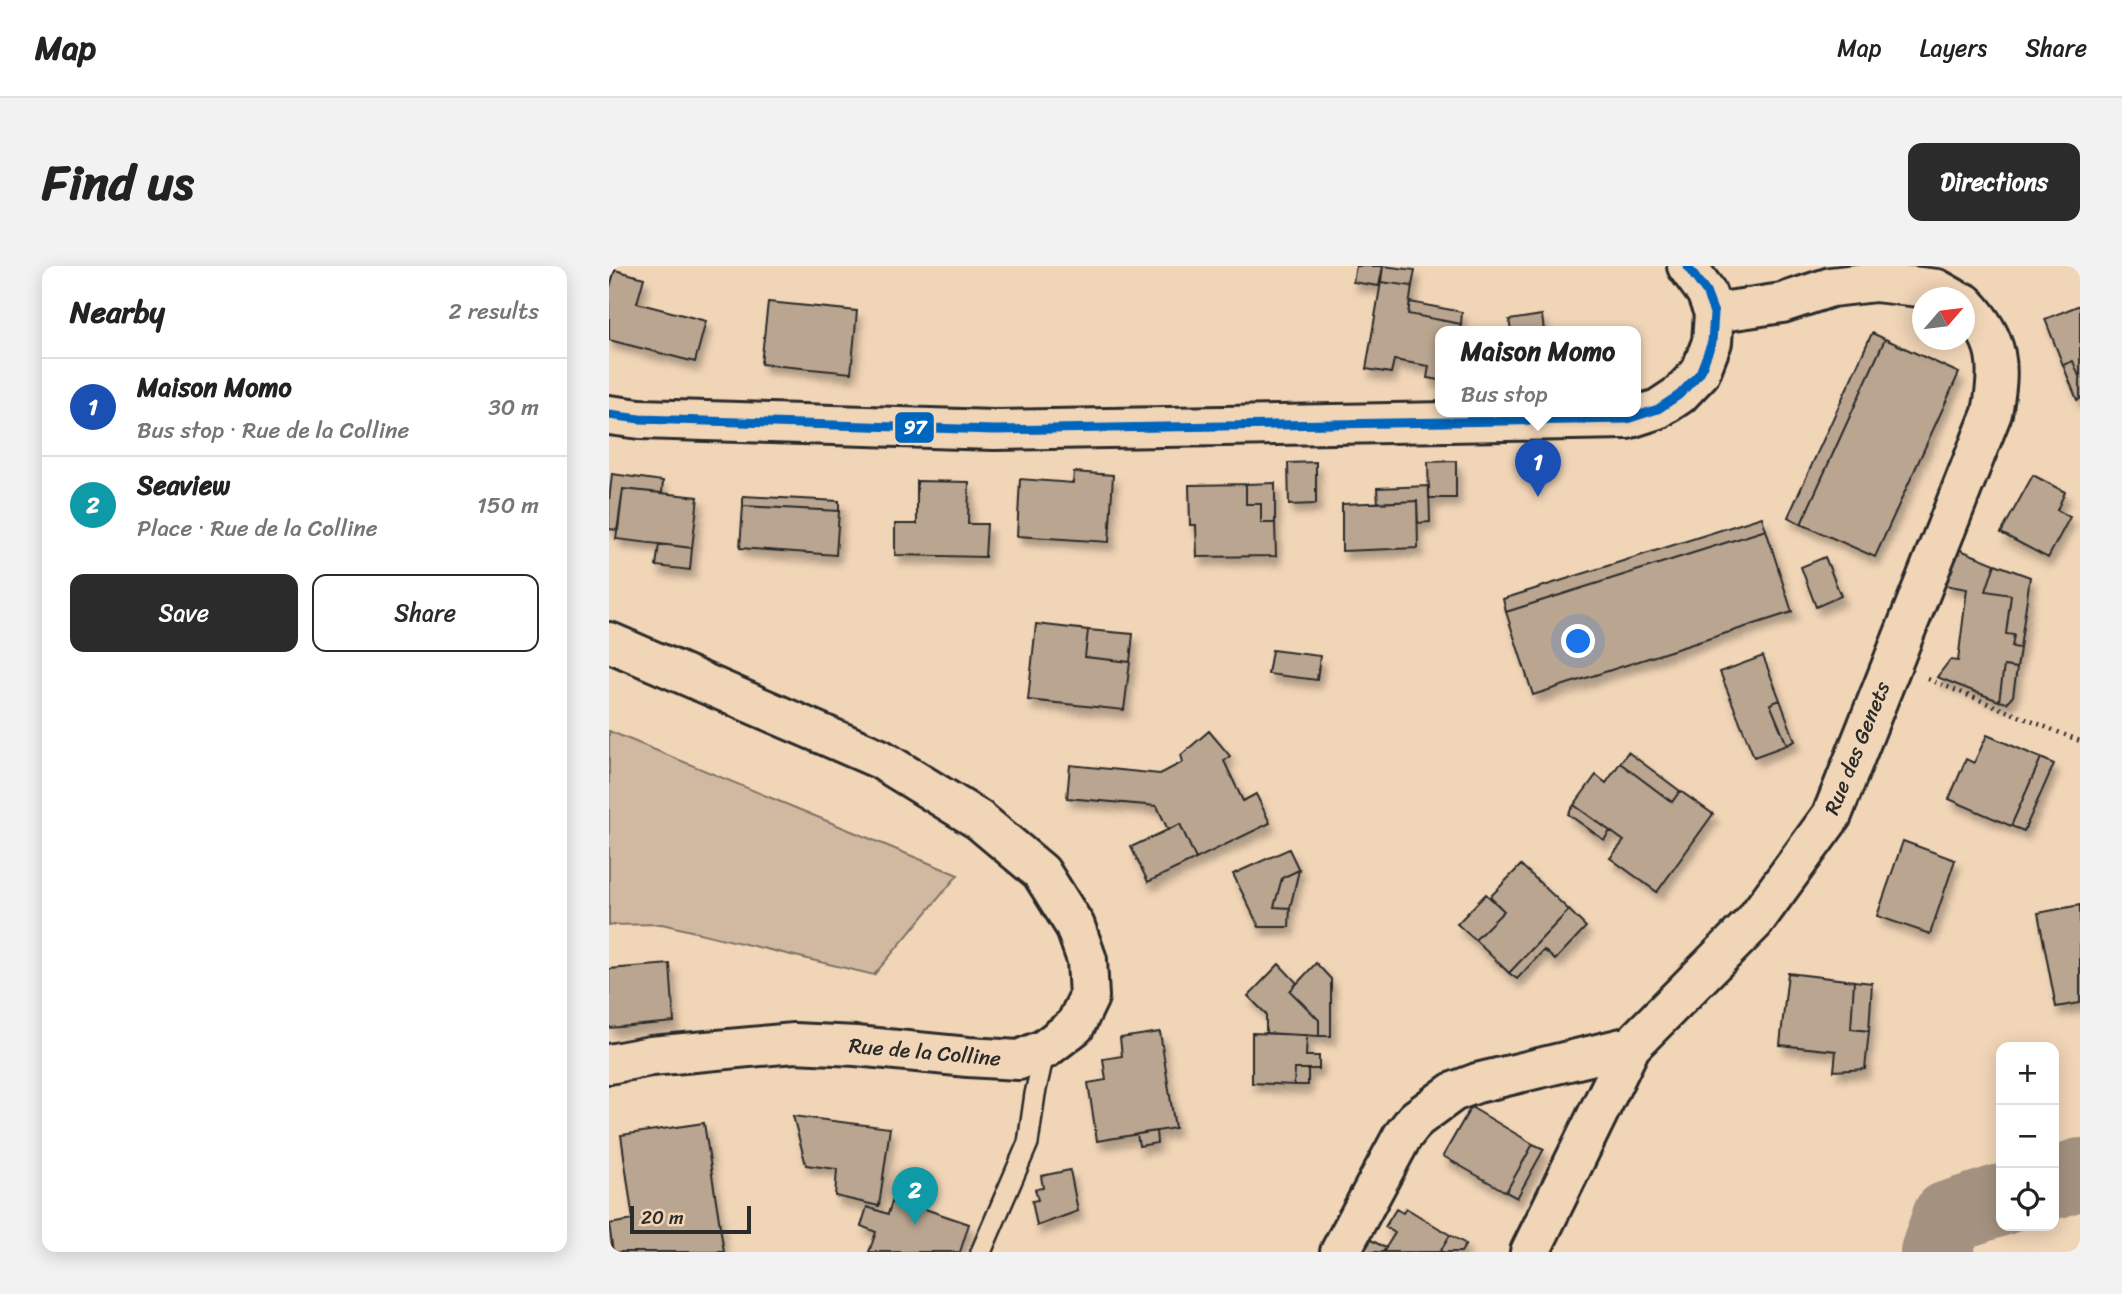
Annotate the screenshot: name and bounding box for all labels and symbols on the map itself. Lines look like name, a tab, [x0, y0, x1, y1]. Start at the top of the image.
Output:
north arrow	[1912, 287, 1975, 350]
line badge: 97	[894, 411, 935, 444]
text: 97	[904, 411, 928, 444]
pin: 1	[1515, 439, 1561, 497]
your location	[1561, 624, 1595, 658]
street label: Rue des Genets	[1813, 675, 1901, 821]
street label: Rue de la Colline	[847, 1026, 1003, 1078]
pin: 2	[892, 1167, 938, 1225]
scale bar	[630, 1203, 751, 1235]

